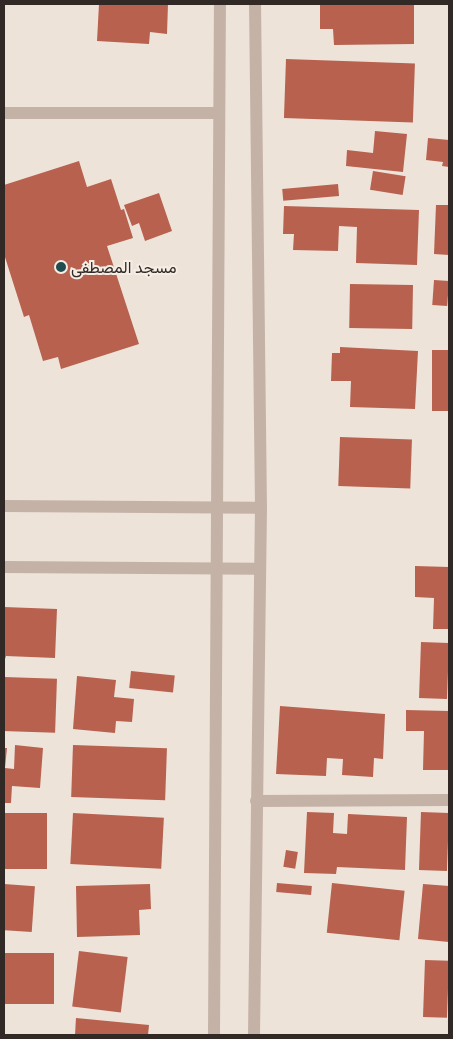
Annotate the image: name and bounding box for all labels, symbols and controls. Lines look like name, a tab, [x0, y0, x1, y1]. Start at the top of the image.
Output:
place label: مسجد المصطفى	[71, 257, 177, 277]
marker: مسجد المصطفى	[55, 261, 67, 273]

